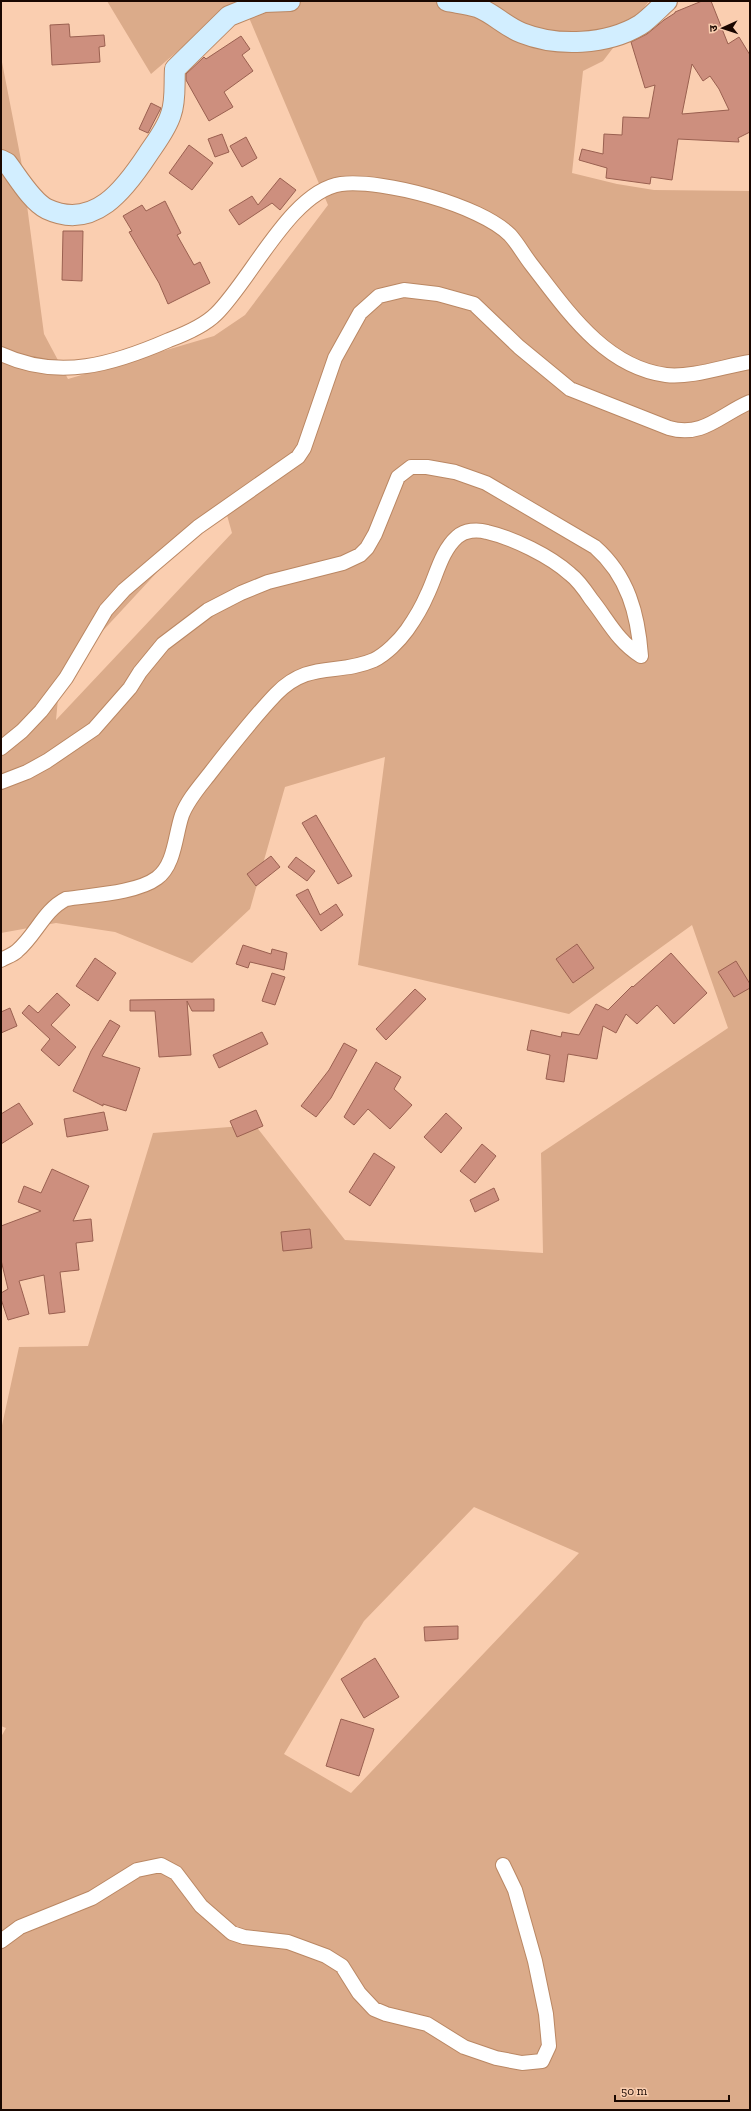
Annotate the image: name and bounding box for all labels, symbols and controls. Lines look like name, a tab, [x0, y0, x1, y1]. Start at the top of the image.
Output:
north arrow	[703, 8, 743, 48]
text: उ	[707, 24, 720, 32]
scale bar	[615, 2077, 729, 2103]
text: 50 m	[621, 2084, 648, 2098]

